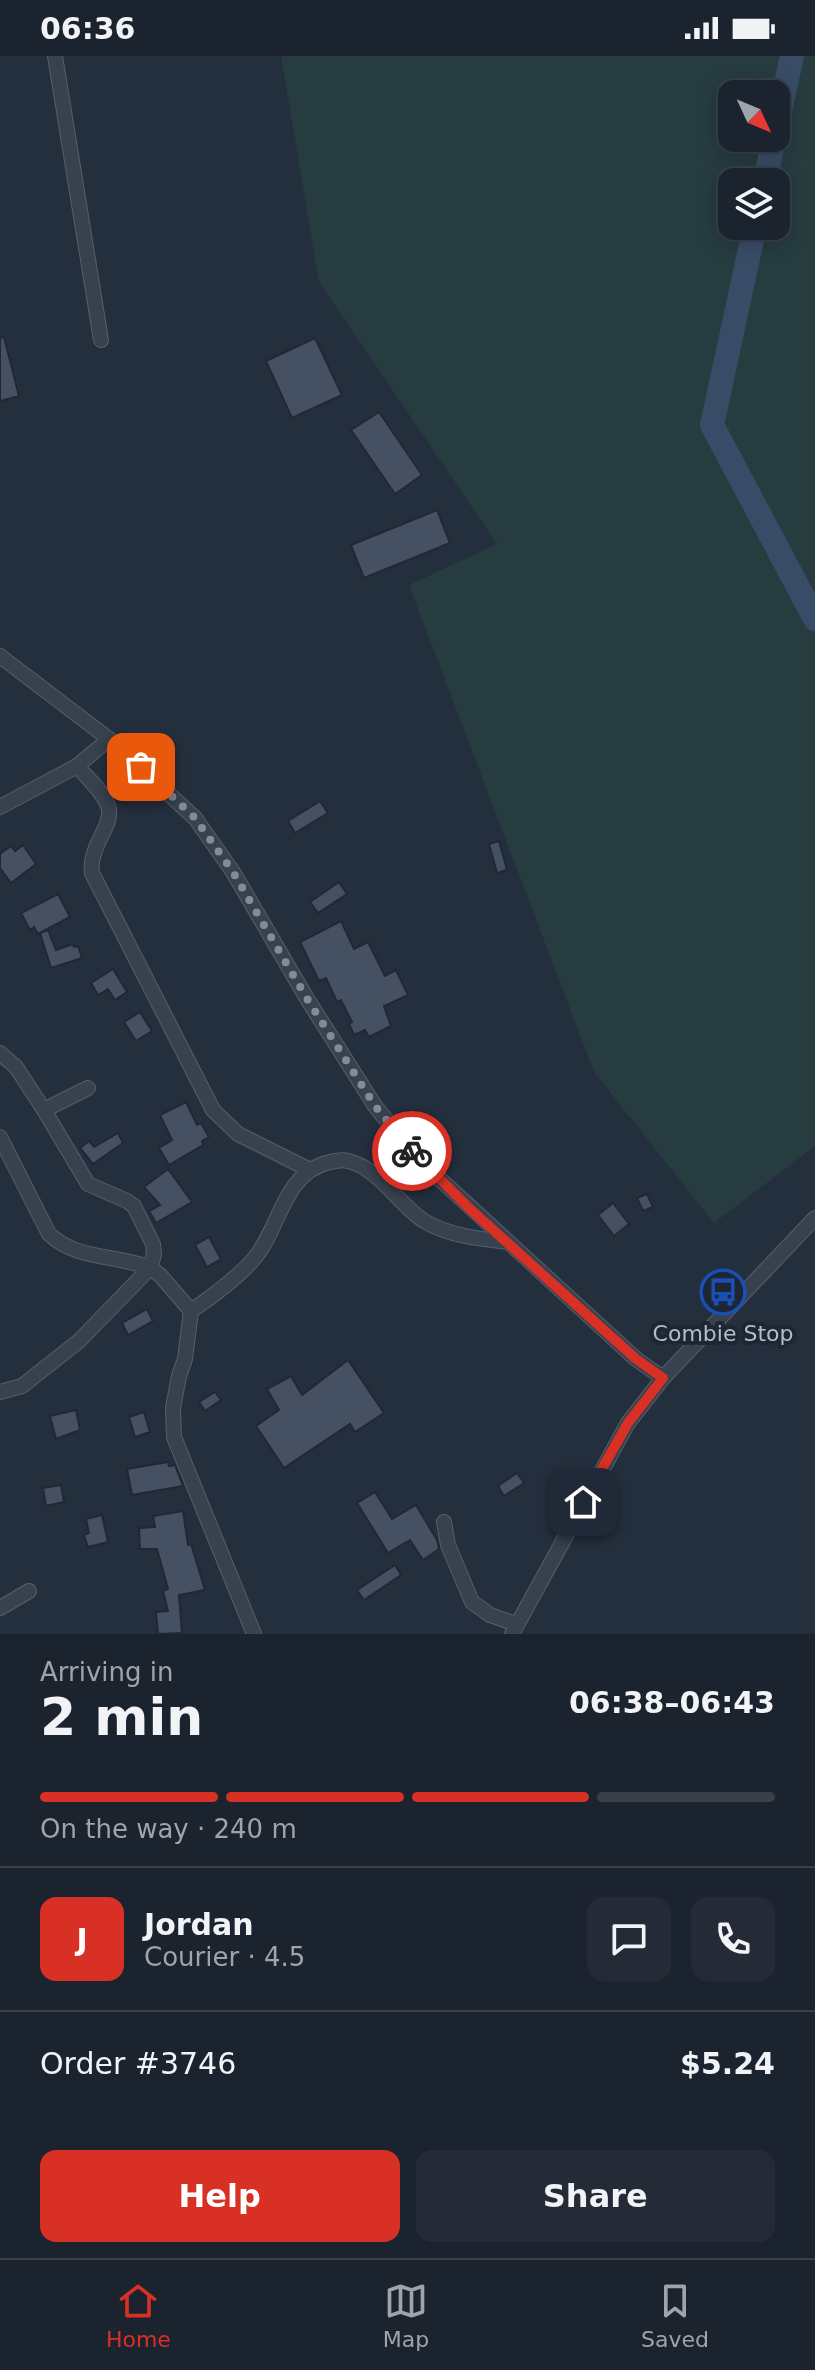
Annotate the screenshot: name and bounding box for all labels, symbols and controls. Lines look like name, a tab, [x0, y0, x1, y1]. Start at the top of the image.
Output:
text: 06:36	[40, 11, 136, 46]
north arrow	[718, 80, 790, 152]
map controls	[718, 80, 790, 240]
button: layers	[718, 168, 790, 240]
pin	[107, 733, 175, 801]
icon: bag	[119, 745, 163, 789]
courier	[372, 1111, 452, 1191]
icon: bike	[390, 1129, 434, 1173]
bus stop icon: Combie Stop	[699, 1268, 747, 1316]
place label: Combie Stop	[653, 1321, 793, 1346]
pin	[549, 1468, 617, 1536]
icon: home	[561, 1480, 605, 1524]
text: Arriving in	[40, 1657, 174, 1687]
text: 06:38–06:43	[569, 1685, 775, 1720]
text: 2 min	[40, 1687, 203, 1747]
text: On the way · 240 m	[40, 1814, 297, 1844]
button: chat	[587, 1897, 671, 1981]
button: phone	[691, 1897, 775, 1981]
text: Jordan	[144, 1907, 254, 1942]
text: J	[76, 1922, 88, 1957]
text: Courier · 4.5	[144, 1942, 305, 1972]
text: Order #3746	[40, 2046, 236, 2081]
text: $5.24	[680, 2046, 775, 2081]
button: Help	[40, 2150, 400, 2242]
button: Share	[416, 2150, 775, 2242]
tab: Home	[106, 2279, 171, 2352]
tab: Map	[383, 2279, 429, 2352]
tab: Saved	[641, 2279, 709, 2352]

